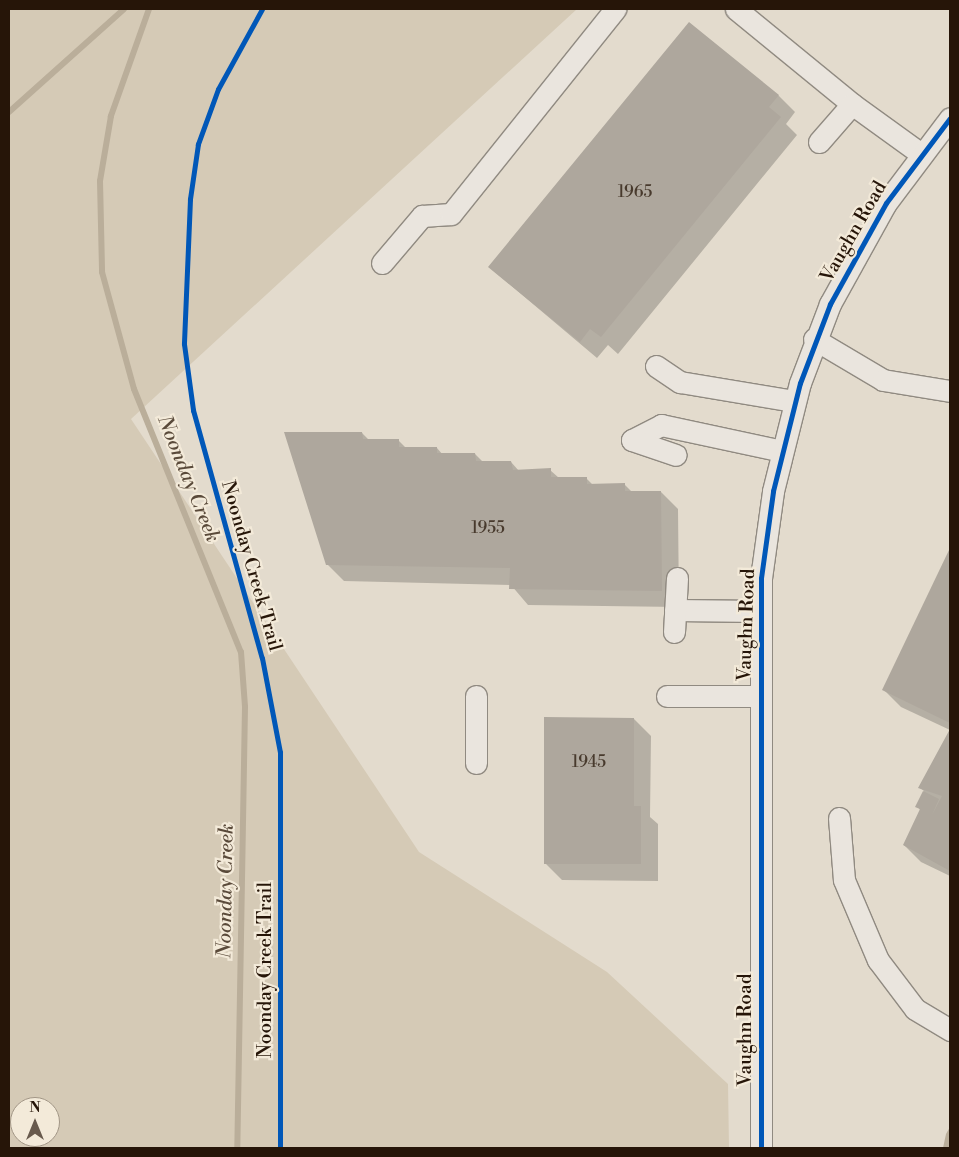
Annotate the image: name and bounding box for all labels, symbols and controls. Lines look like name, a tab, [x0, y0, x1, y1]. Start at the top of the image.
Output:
street label: Vaughn Road	[816, 177, 892, 287]
house number: 1965	[618, 182, 652, 202]
water label: Noonday Creek	[152, 412, 224, 546]
street label: Noonday Creek Trail	[216, 478, 286, 654]
house number: 1955	[471, 518, 505, 538]
street label: Vaughn Road	[734, 568, 760, 682]
house number: 1945	[572, 752, 606, 772]
water label: Noonday Creek	[213, 823, 239, 959]
street label: Noonday Creek Trail	[255, 882, 277, 1058]
street label: Vaughn Road	[735, 974, 757, 1086]
north arrow	[10, 1097, 60, 1147]
text: N	[29, 1099, 41, 1117]

